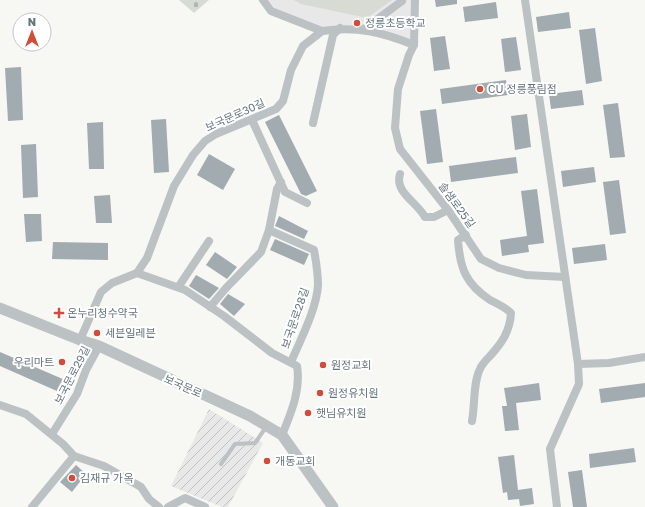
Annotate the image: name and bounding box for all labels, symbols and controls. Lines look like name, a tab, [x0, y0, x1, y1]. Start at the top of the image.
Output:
north arrow	[12, 12, 52, 52]
text: N	[28, 15, 36, 28]
place label: 정릉초등학교	[365, 16, 426, 29]
marker: 정릉초등학교	[352, 18, 362, 28]
place label: CU 정릉풍림점	[488, 82, 557, 95]
marker: CU 정릉풍림점	[475, 84, 485, 94]
street label: 보국문로30길	[203, 96, 267, 133]
street label: 솔샘로25길	[436, 179, 478, 230]
street label: 보국문로28길	[278, 286, 311, 350]
place label: 온누리청수약국	[67, 306, 138, 319]
marker: 온누리청수약국	[54, 308, 64, 318]
place label: 세븐일레븐	[105, 326, 156, 339]
marker: 세븐일레븐	[92, 328, 102, 338]
street label: 보국문로29길	[51, 343, 92, 406]
place label: 우리마트	[14, 355, 54, 368]
marker: 우리마트	[57, 357, 67, 367]
place label: 원정교회	[331, 358, 371, 371]
marker: 원정교회	[318, 360, 328, 370]
street label: 보국문로	[162, 371, 204, 400]
place label: 원정유치원	[328, 386, 379, 399]
marker: 원정유치원	[315, 388, 325, 398]
place label: 햇님유치원	[316, 406, 367, 419]
marker: 햇님유치원	[303, 408, 313, 418]
place label: 개동교회	[275, 454, 315, 467]
marker: 개동교회	[262, 456, 272, 466]
place label: 김재규 가옥	[80, 471, 133, 484]
marker: 김재규 가옥	[67, 473, 77, 483]

